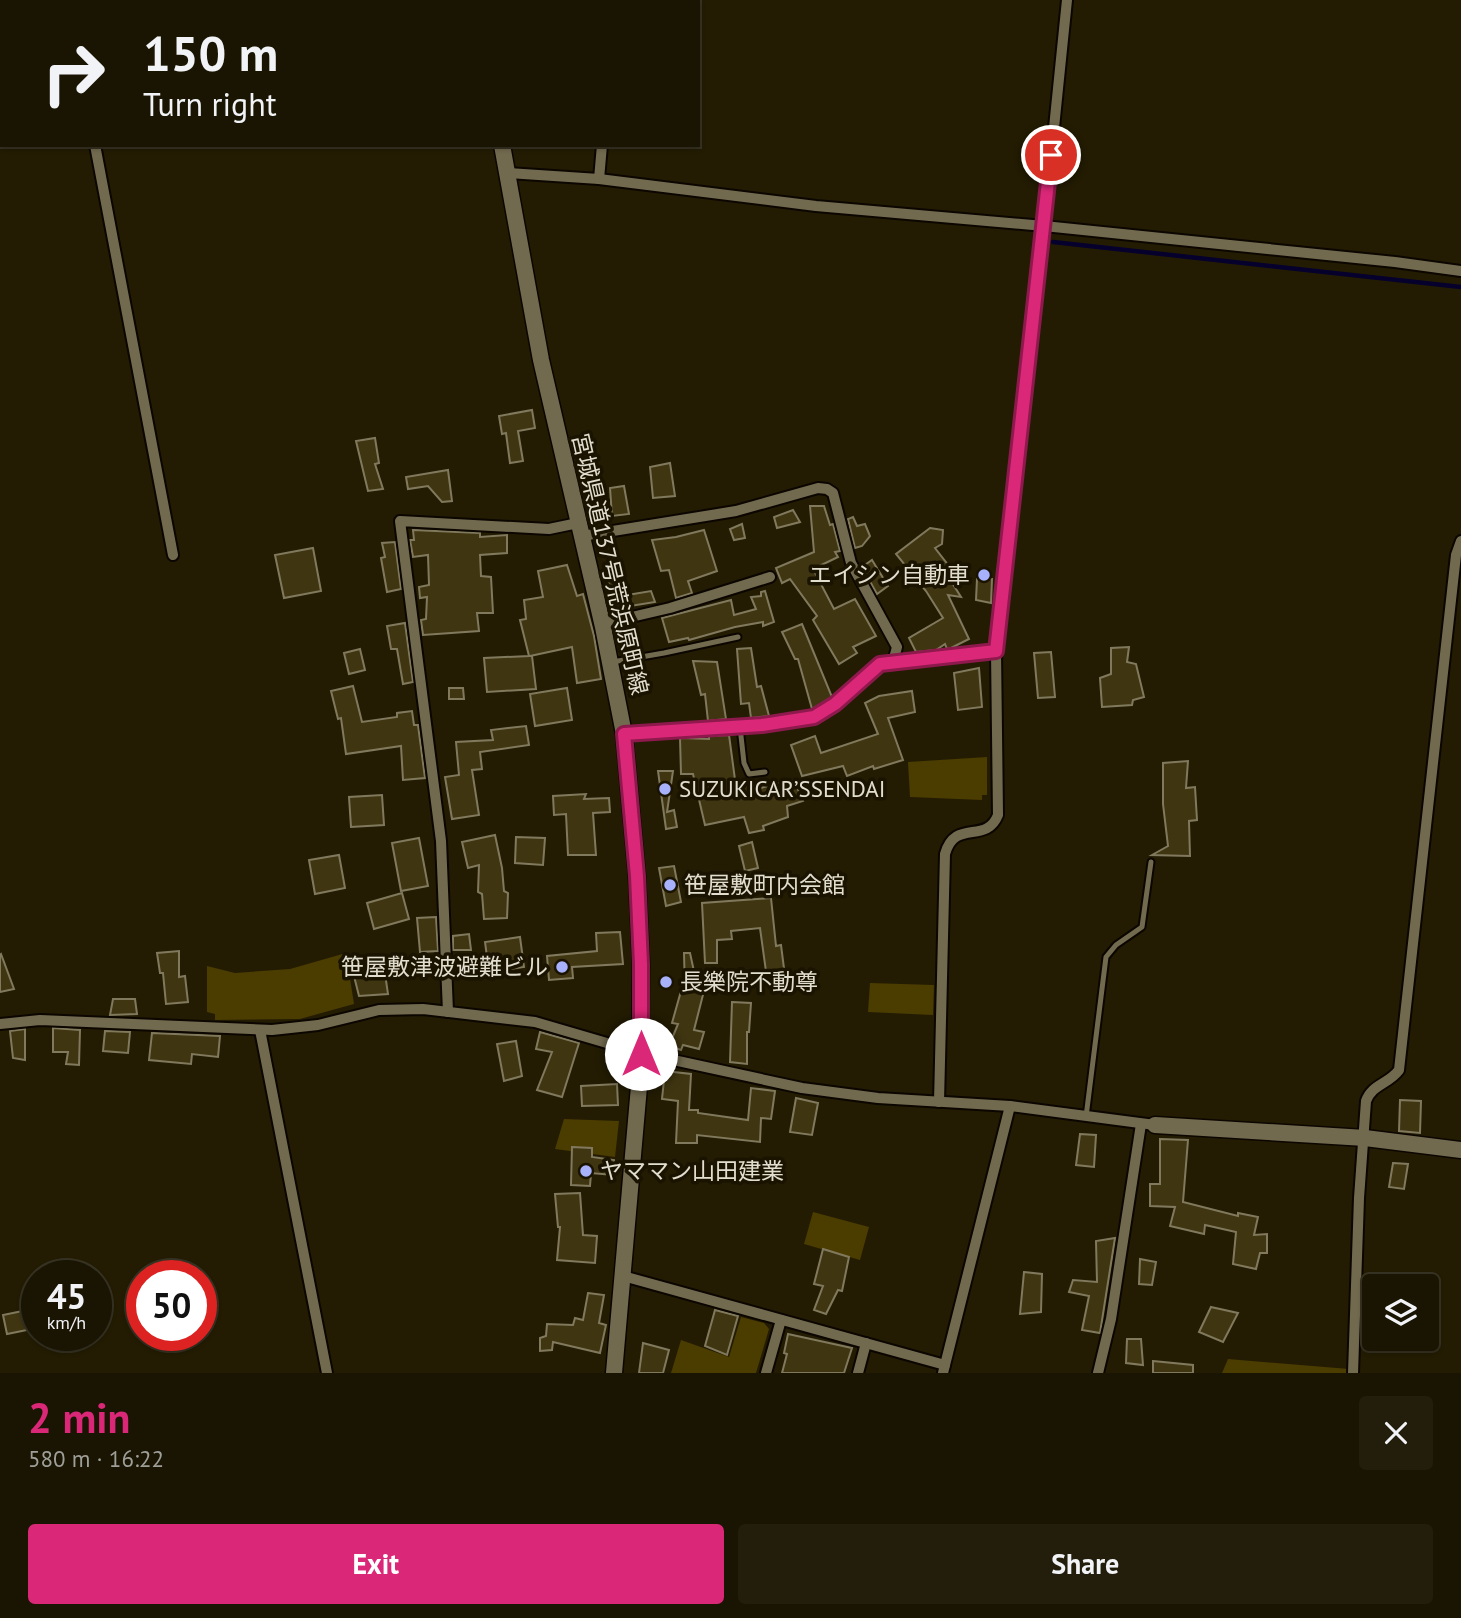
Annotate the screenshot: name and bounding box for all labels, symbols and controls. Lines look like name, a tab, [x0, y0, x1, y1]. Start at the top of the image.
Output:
text: 150 m	[143, 21, 278, 85]
icon: right	[28, 28, 119, 119]
text: Turn right	[143, 83, 277, 125]
pin	[1021, 125, 1081, 185]
icon: arrive	[1032, 136, 1070, 174]
street label: 宮城県道137号荒浜原町線	[566, 430, 655, 698]
place label: エイシン自動車	[809, 560, 970, 589]
marker: エイシン自動車	[976, 567, 992, 583]
place label: SUZUKICAR’SSENDAI	[679, 774, 885, 803]
marker: SUZUKICAR’SSENDAI	[657, 781, 673, 797]
place label: 笹屋敷町内会館	[684, 870, 845, 899]
marker: 笹屋敷町内会館	[662, 877, 678, 893]
place label: 笹屋敷津波避難ビル	[341, 952, 548, 981]
marker: 笹屋敷津波避難ビル	[554, 959, 570, 975]
place label: 長樂院不動尊	[680, 967, 818, 996]
marker: 長樂院不動尊	[658, 974, 674, 990]
position arrow	[604, 1017, 678, 1091]
place label: ヤママン山田建業	[600, 1156, 784, 1185]
marker: ヤママン山田建業	[578, 1163, 594, 1179]
speed limit sign: 50	[126, 1260, 217, 1351]
text: 45	[47, 1273, 86, 1319]
map controls	[1362, 1274, 1439, 1351]
button: layers	[1362, 1274, 1439, 1351]
text: km/h	[47, 1311, 86, 1334]
text: 2 min	[28, 1390, 130, 1445]
button: close	[1359, 1396, 1433, 1470]
text: 580 m · 16:22	[28, 1444, 164, 1473]
button: Exit	[28, 1524, 724, 1604]
button: Share	[738, 1524, 1433, 1604]

